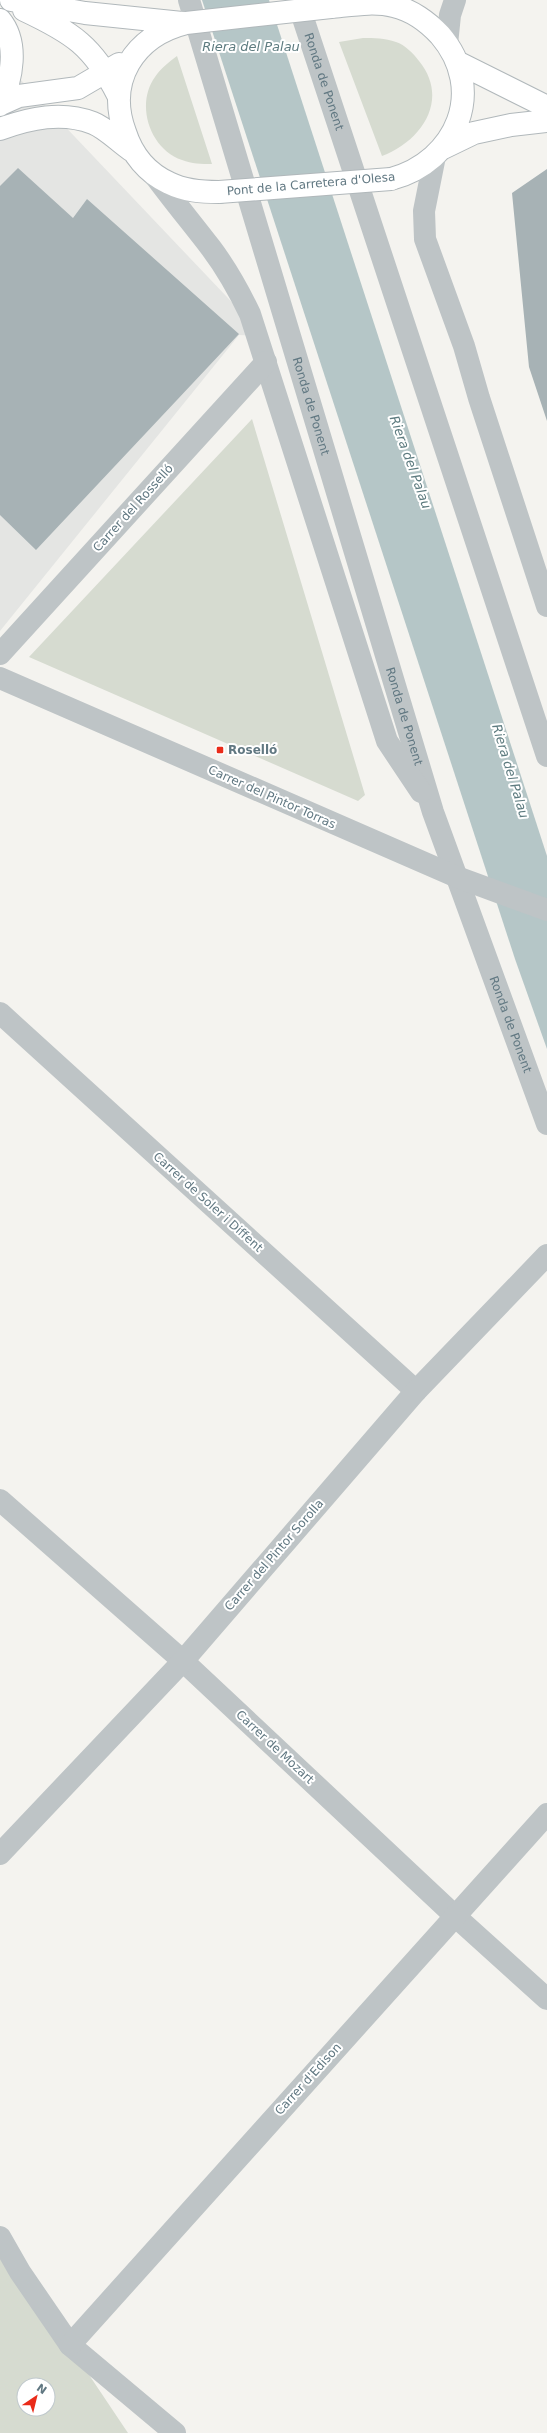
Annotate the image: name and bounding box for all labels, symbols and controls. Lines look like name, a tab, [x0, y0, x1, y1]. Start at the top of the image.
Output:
street label: Ronda de Ponent	[301, 31, 347, 132]
water label: Riera del Palau	[202, 39, 300, 54]
street label: Pont de la Carretera d'Olesa	[226, 170, 396, 198]
street label: Ronda de Ponent	[290, 355, 332, 457]
water label: Riera del Palau	[387, 414, 434, 511]
street label: Carrer del Rosselló	[90, 462, 176, 554]
street label: Ronda de Ponent	[383, 666, 426, 767]
water label: Riera del Palau	[489, 722, 532, 820]
place label: Roselló	[228, 743, 277, 757]
marker: Roselló	[215, 745, 225, 755]
street label: Carrer del Pintor Torras	[206, 763, 338, 831]
street label: Ronda de Ponent	[487, 974, 535, 1075]
street label: Carrer de Soler i Diffent	[150, 1149, 266, 1255]
street label: Carrer del Pintor Sorolla	[222, 1496, 326, 1614]
street label: Carrer de Mozart	[233, 1707, 317, 1787]
street label: Carrer d'Edison	[272, 2040, 344, 2118]
north arrow	[16, 2377, 56, 2417]
text: N	[34, 2381, 49, 2397]

